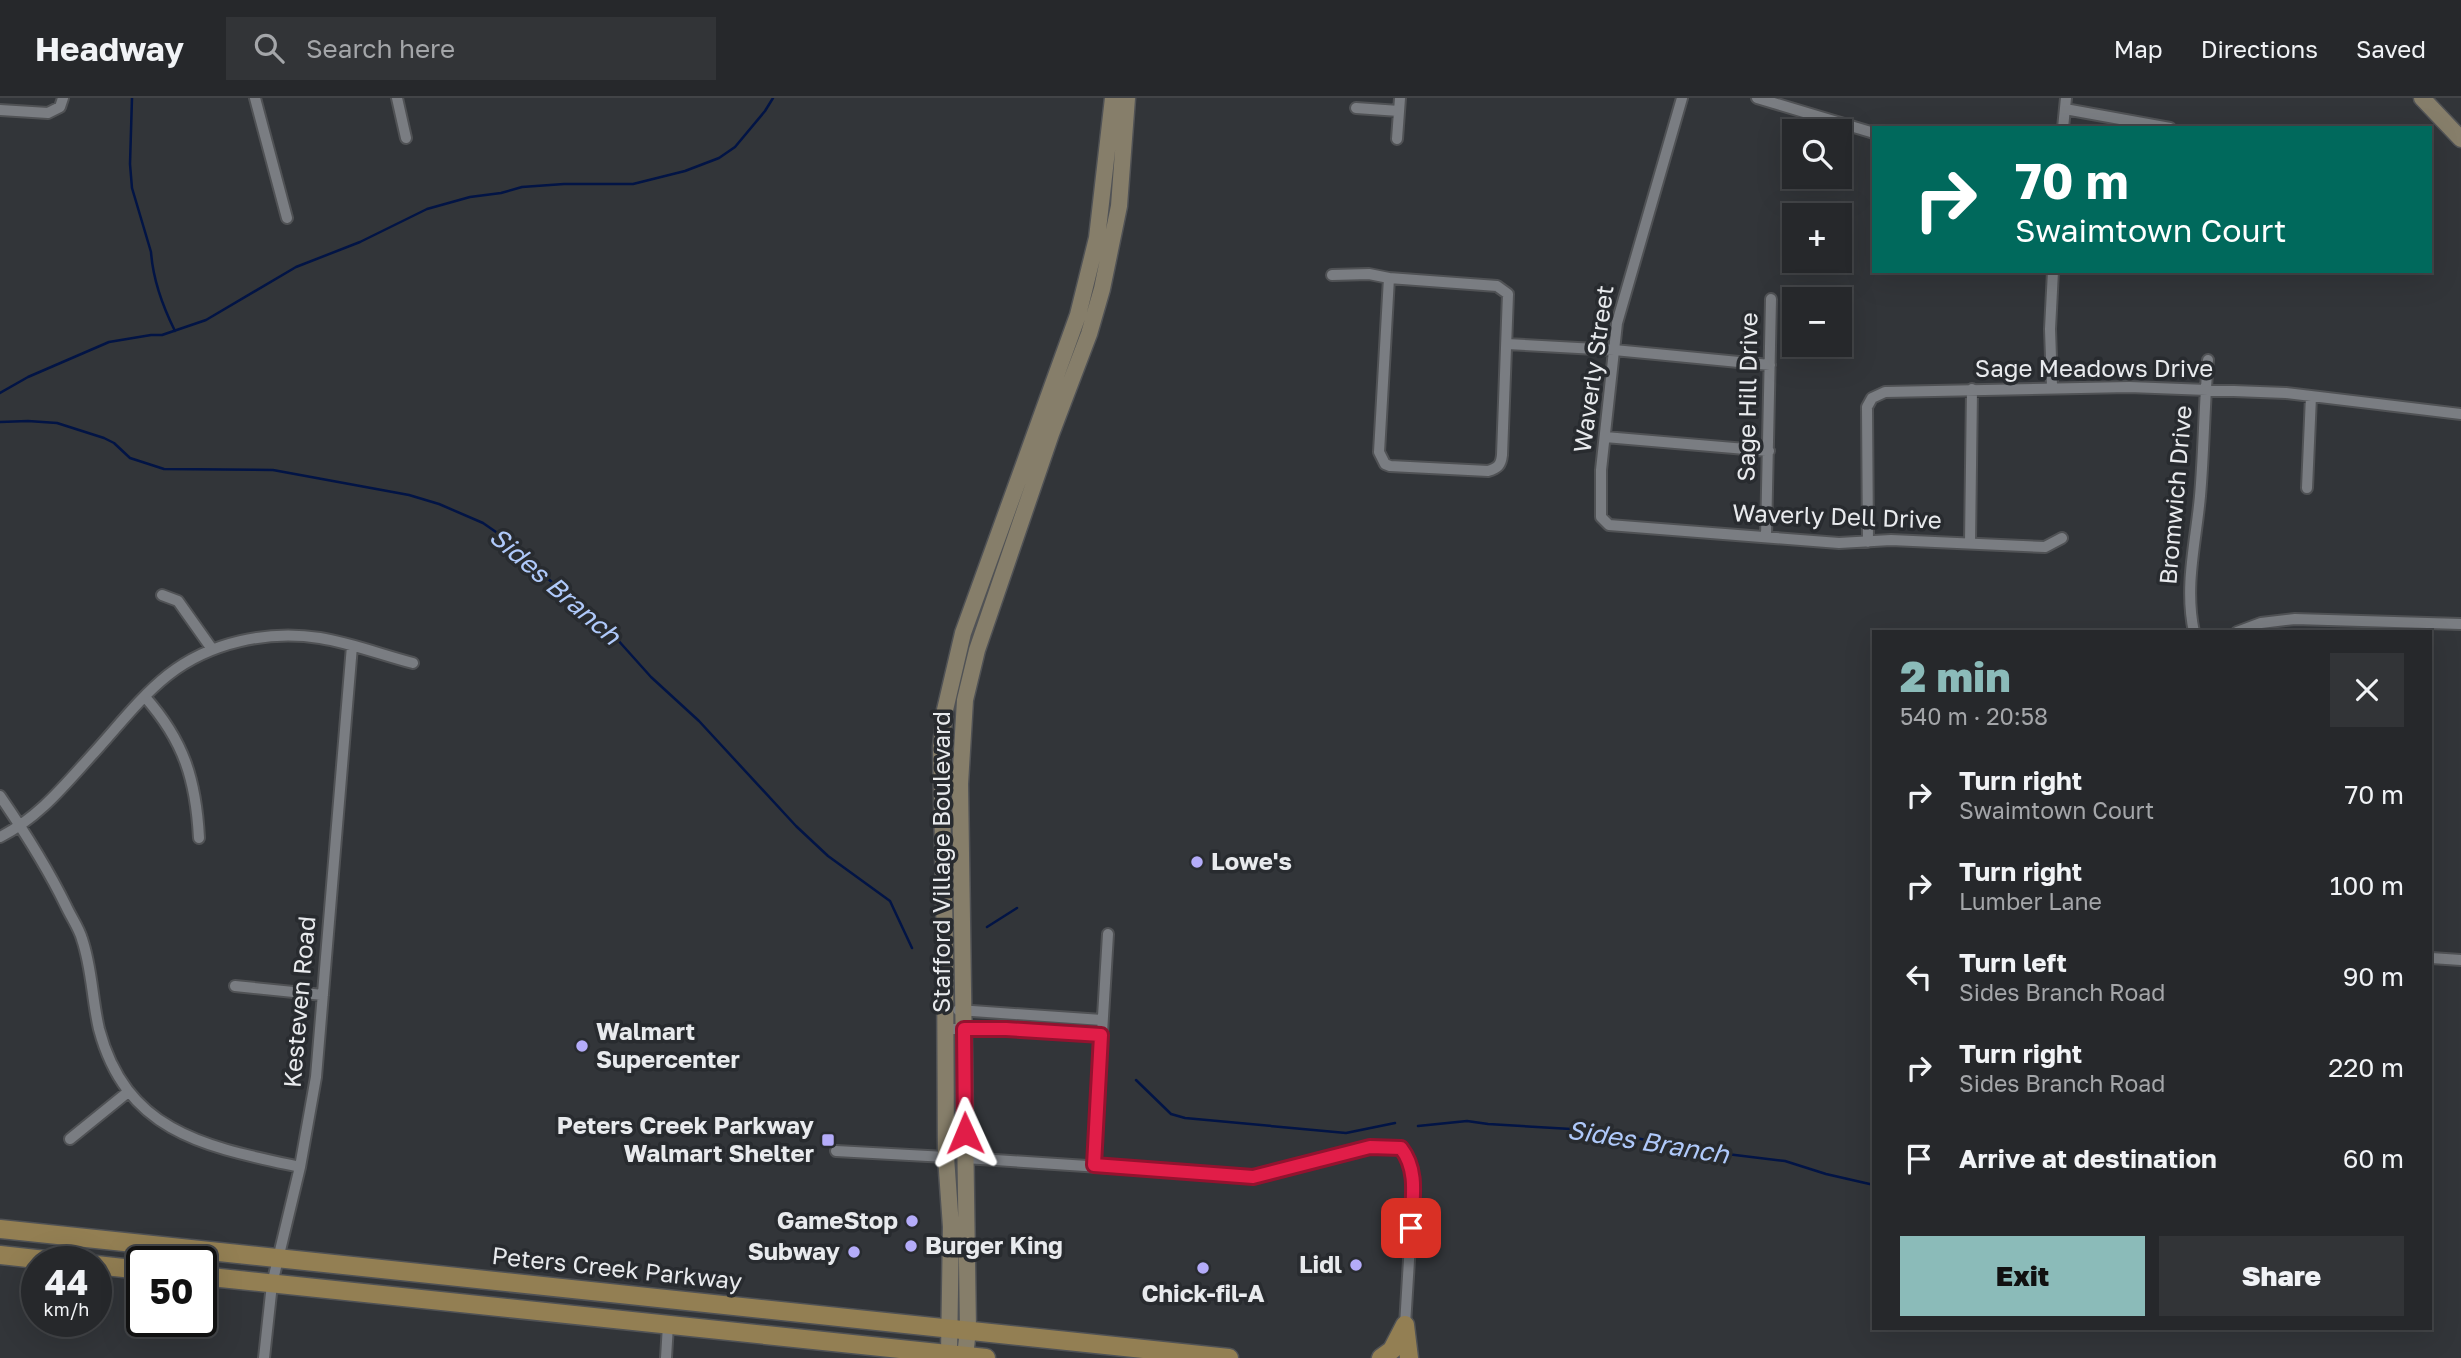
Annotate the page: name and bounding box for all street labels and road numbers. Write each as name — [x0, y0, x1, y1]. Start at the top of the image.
street label: Waverly Street — [1566, 283, 1619, 455]
street label: Sage Hill Drive — [1731, 312, 1762, 482]
street label: Sage Meadows Drive — [1975, 353, 2213, 382]
street label: Bromwich Drive — [2152, 404, 2197, 586]
street label: Waverly Dell Drive — [1732, 497, 1942, 534]
street label: Stafford Village Boulevard — [926, 711, 955, 1013]
street label: Kesteven Road — [277, 915, 320, 1089]
street label: Peters Creek Parkway — [491, 1240, 744, 1295]

